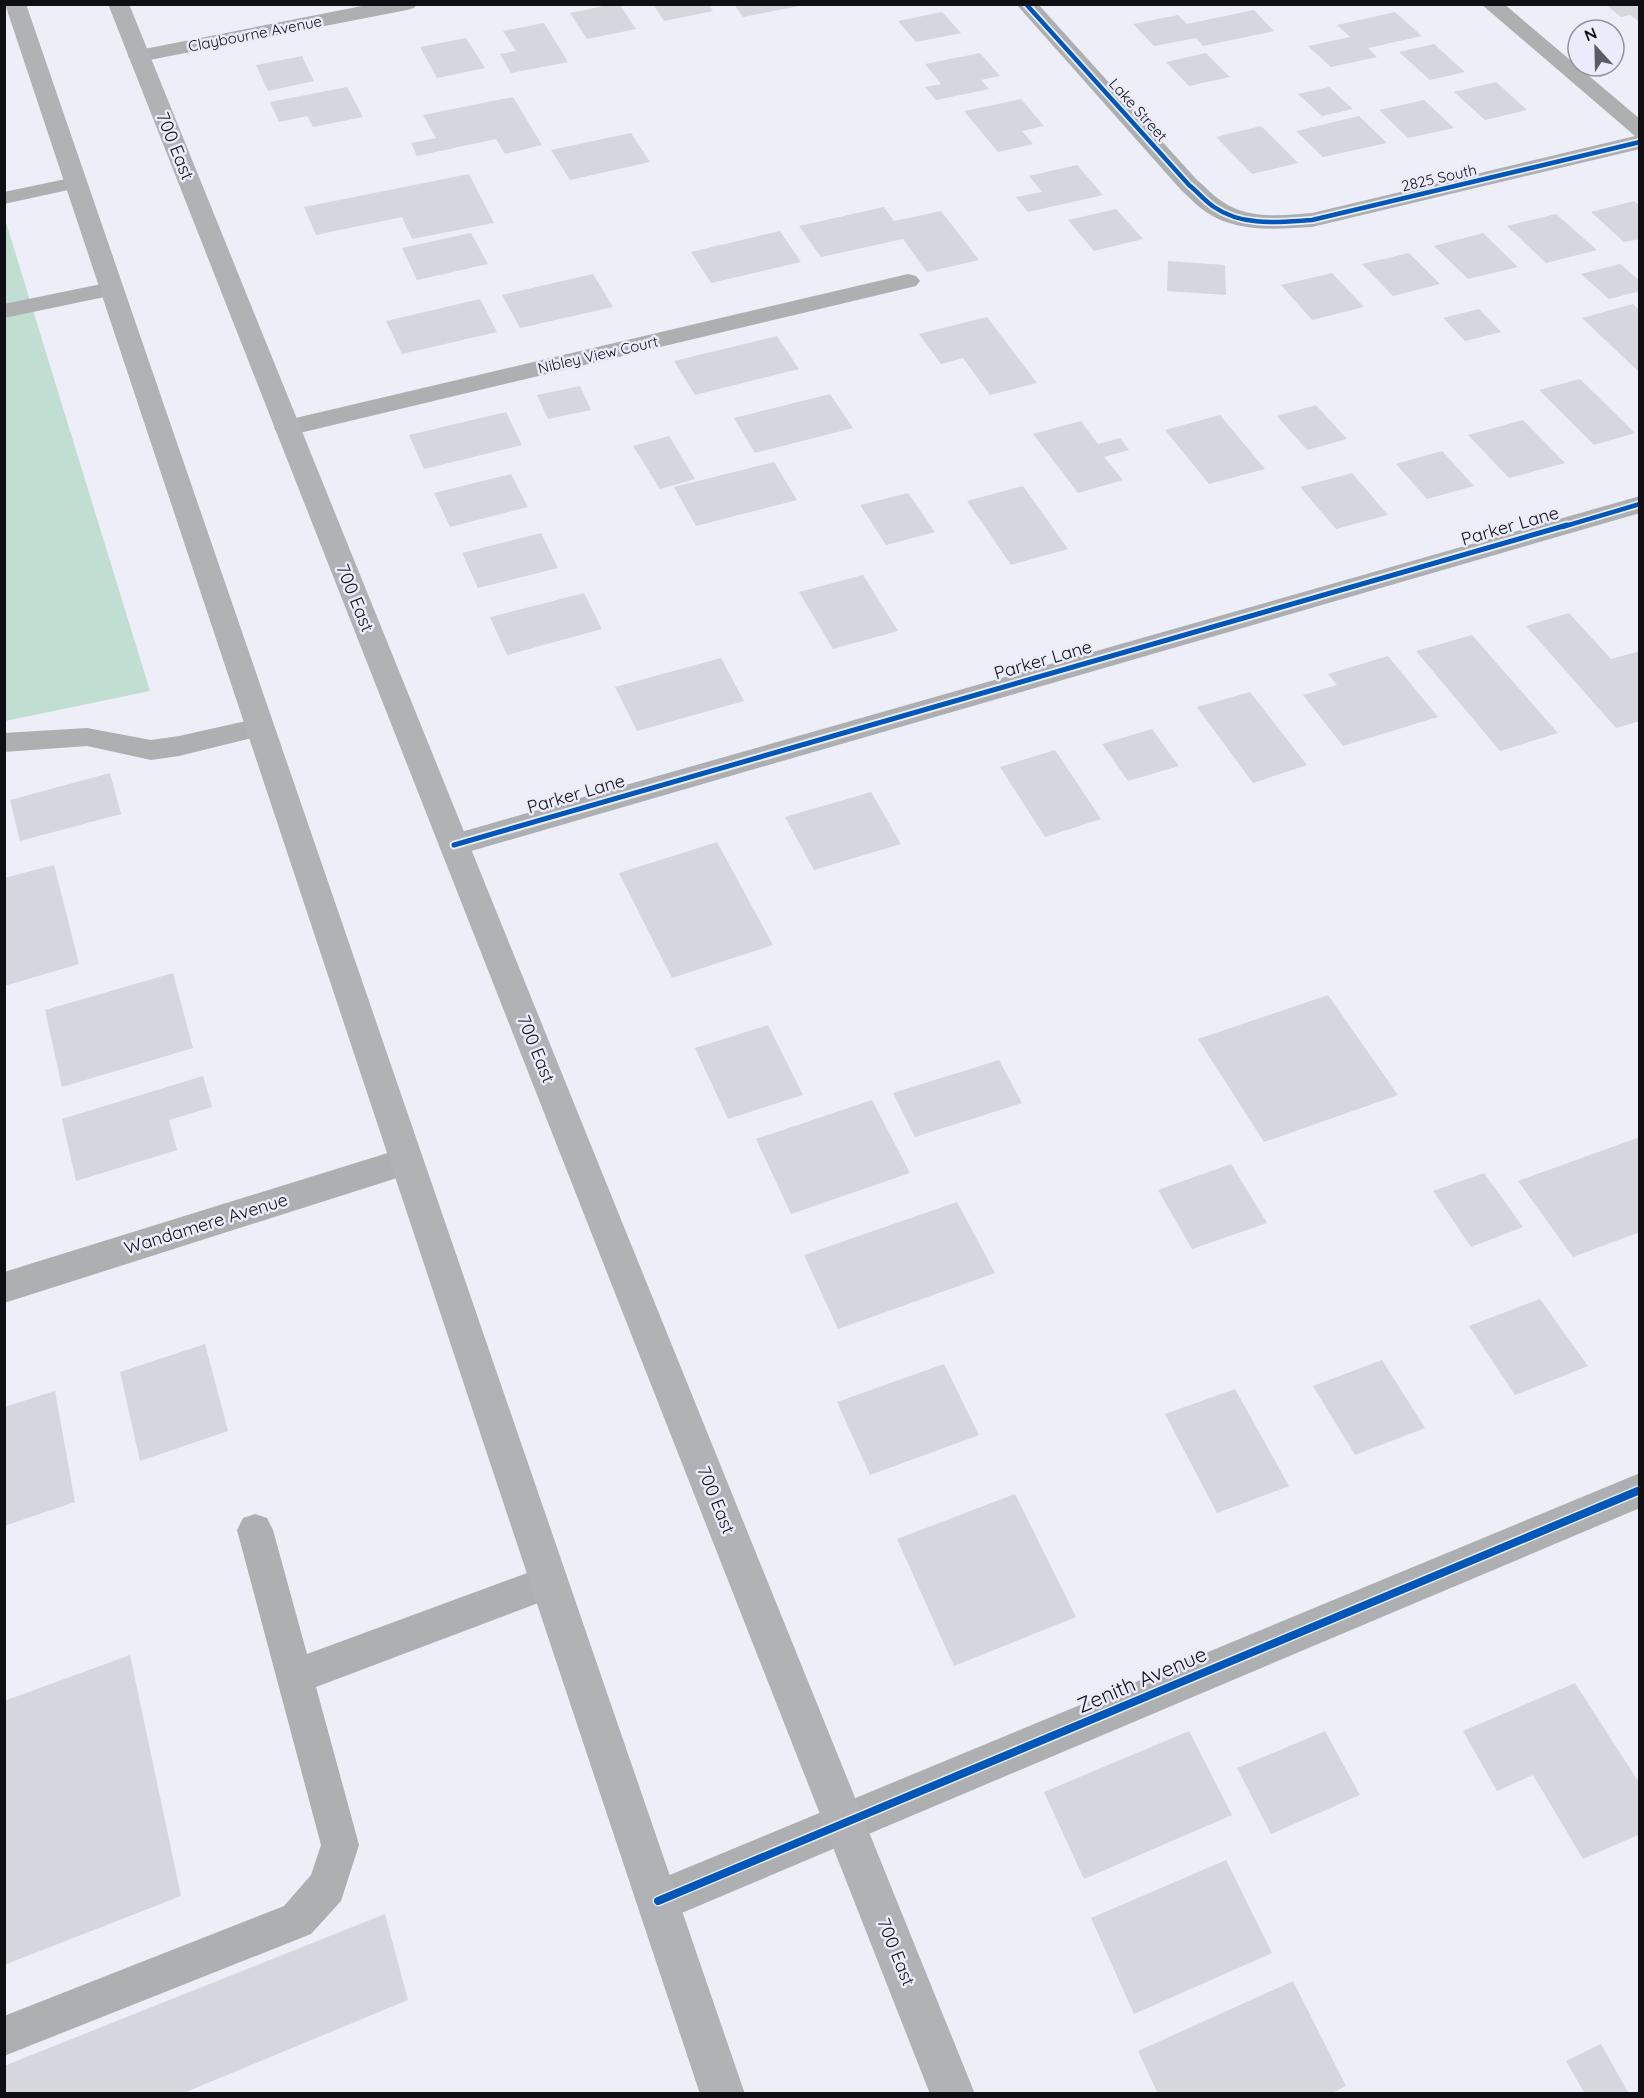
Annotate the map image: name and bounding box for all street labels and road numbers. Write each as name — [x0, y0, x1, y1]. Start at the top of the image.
street label: Claybourne Avenue — [186, 11, 323, 56]
street label: Lake Street — [1105, 74, 1172, 145]
street label: 700 East — [151, 108, 199, 183]
street label: 2825 South — [1399, 160, 1478, 195]
street label: Nibley View Court — [536, 331, 660, 378]
street label: Parker Lane — [1458, 501, 1561, 550]
street label: 700 East — [331, 560, 379, 635]
street label: Parker Lane — [991, 635, 1094, 684]
street label: Parker Lane — [524, 769, 627, 818]
street label: 700 East — [512, 1011, 560, 1086]
street label: Wandamere Avenue — [121, 1188, 291, 1259]
street label: 700 East — [692, 1462, 740, 1537]
street label: Zenith Avenue — [1073, 1640, 1210, 1718]
street label: 700 East — [872, 1914, 920, 1989]

